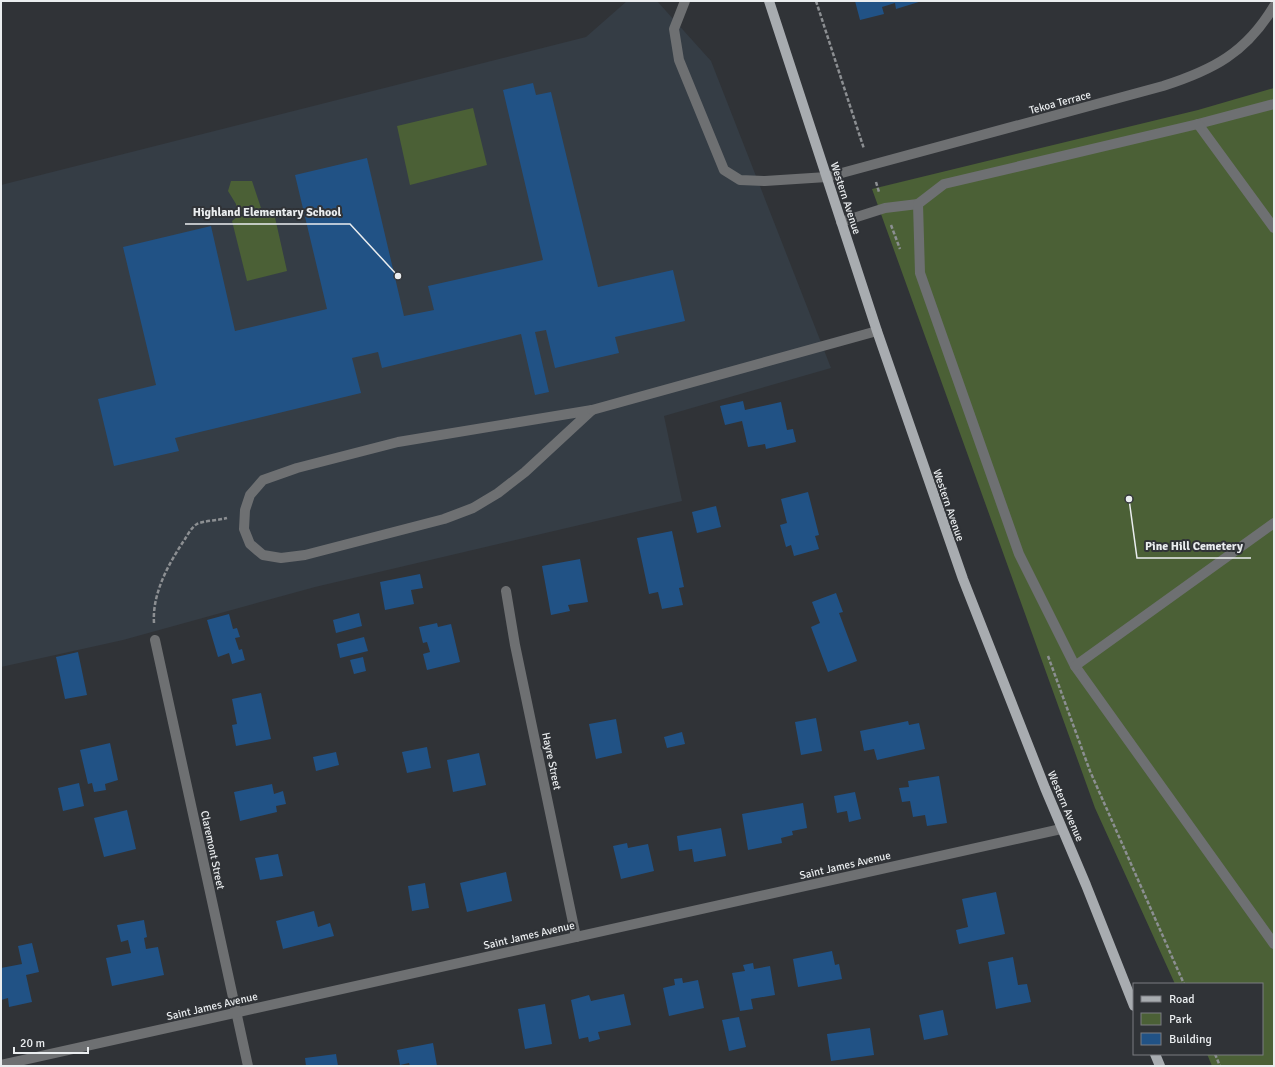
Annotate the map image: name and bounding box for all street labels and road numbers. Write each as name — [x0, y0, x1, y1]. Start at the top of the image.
street label: Tekoa Terrace — [1028, 88, 1092, 117]
street label: Western Avenue — [828, 160, 863, 236]
street label: Western Avenue — [930, 467, 967, 543]
street label: Hayre Street — [539, 731, 564, 791]
street label: Western Avenue — [1045, 769, 1086, 843]
street label: Claremont Street — [198, 810, 227, 891]
street label: Saint James Avenue — [798, 849, 892, 882]
street label: Saint James Avenue — [482, 919, 576, 952]
street label: Saint James Avenue — [165, 990, 259, 1023]

